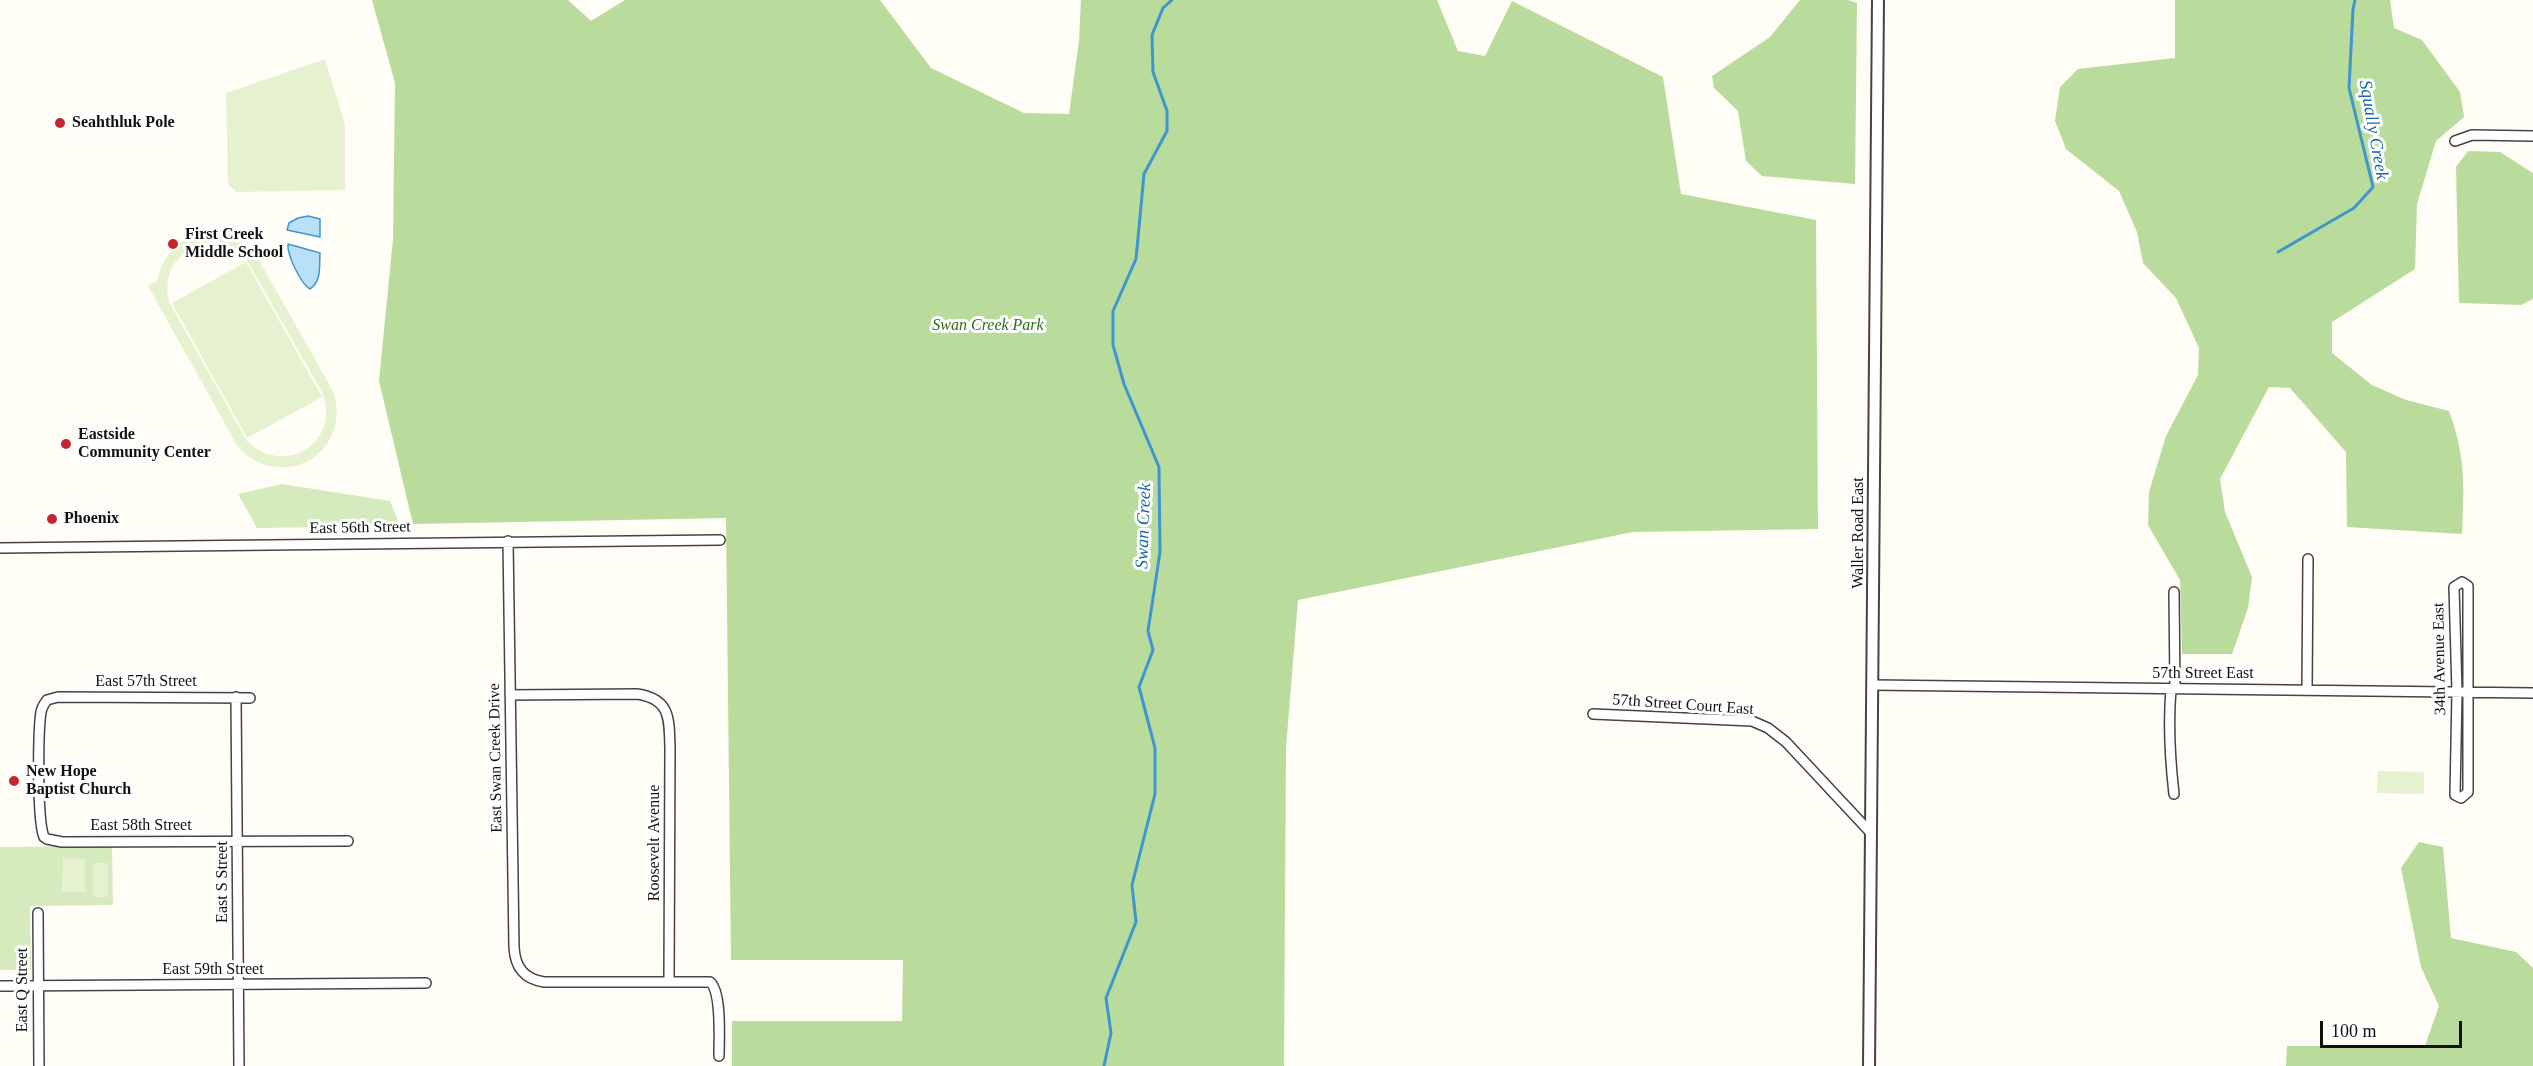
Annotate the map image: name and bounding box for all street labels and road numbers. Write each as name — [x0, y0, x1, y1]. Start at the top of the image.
street label: Waller Road East — [1849, 477, 1869, 589]
street label: East 56th Street — [309, 518, 411, 538]
street label: 34th Avenue East — [2429, 603, 2451, 715]
street label: 57th Street East — [2152, 664, 2254, 684]
street label: East 57th Street — [95, 672, 197, 692]
street label: East Swan Creek Drive — [485, 683, 507, 833]
street label: 57th Street Court East — [1612, 690, 1754, 720]
street label: Roosevelt Avenue — [645, 785, 665, 901]
street label: East 58th Street — [90, 816, 192, 836]
street label: East S Street — [213, 841, 233, 923]
street label: East Q Street — [13, 948, 33, 1032]
street label: East 59th Street — [162, 960, 264, 980]

